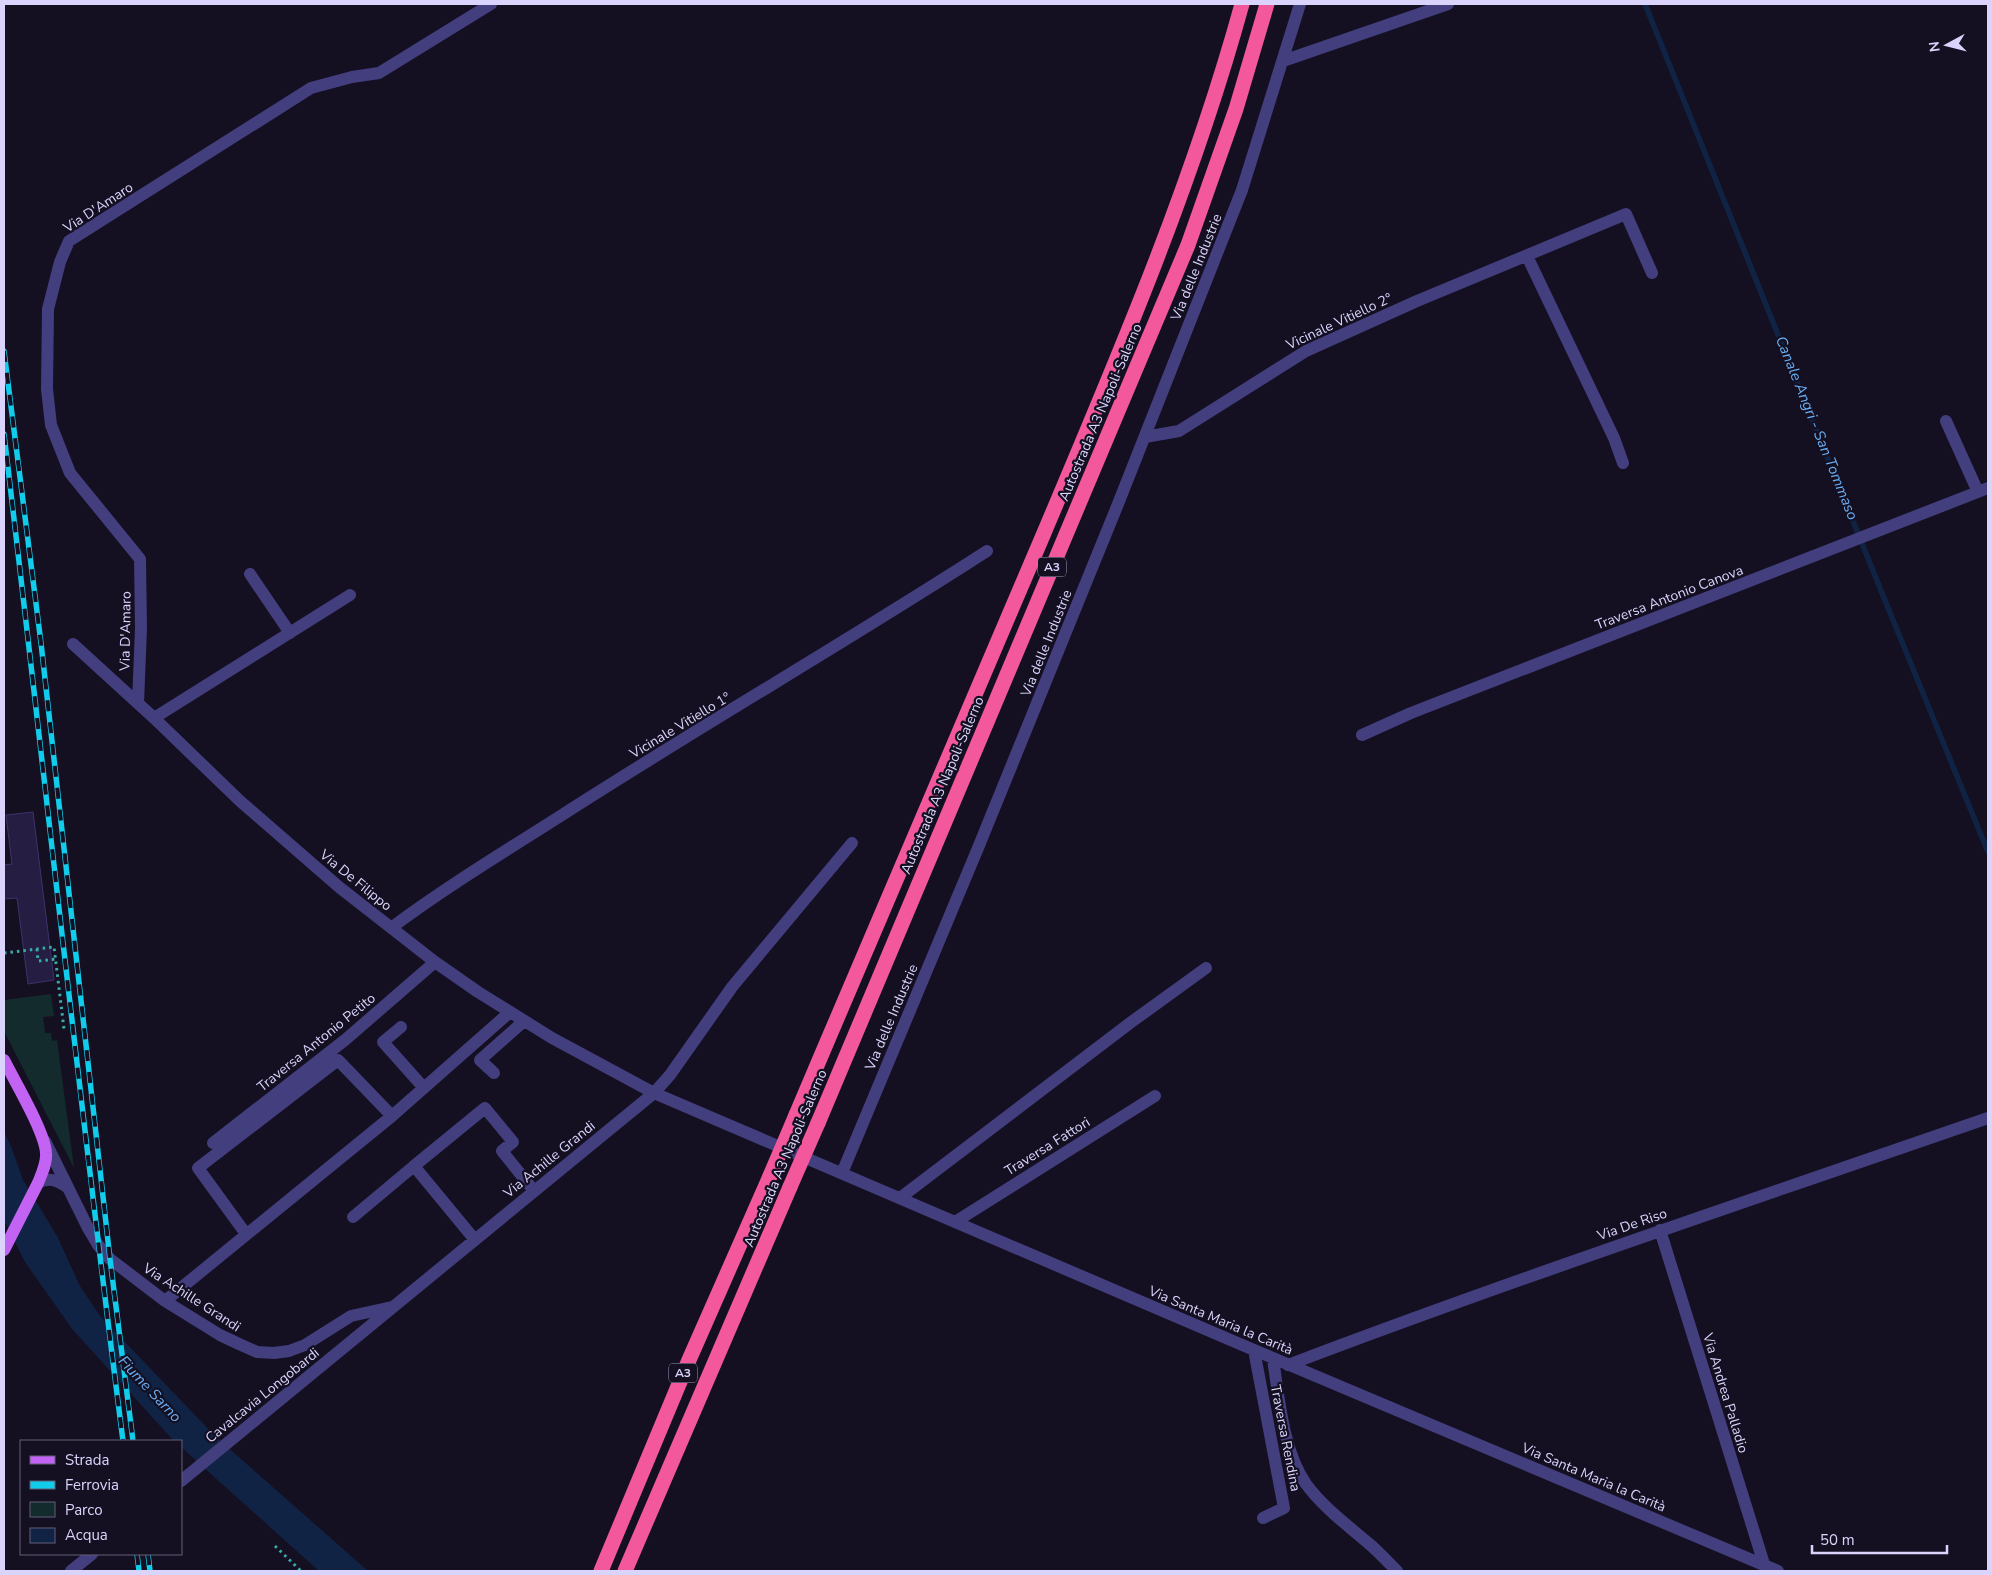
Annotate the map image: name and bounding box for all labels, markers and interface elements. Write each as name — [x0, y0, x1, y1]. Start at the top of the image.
north arrow — [1922, 20, 1972, 70]
text: N — [1925, 40, 1945, 53]
street label: Via D'Amaro — [59, 178, 137, 238]
street label: Via delle Industrie — [1166, 211, 1227, 324]
street label: Vicinale Vitiello 2° — [1282, 289, 1395, 355]
street label: Autostrada A3 Napoli-Salerno — [1054, 320, 1147, 504]
water label: Canale Angri - San Tommaso — [1771, 333, 1863, 523]
road number: A3 — [1038, 558, 1066, 576]
street label: Traversa Antonio Canova — [1592, 560, 1746, 634]
street label: Via delle Industrie — [1016, 587, 1077, 700]
street label: Via D'Amaro — [115, 591, 136, 672]
street label: Vicinale Vitiello 1° — [625, 688, 734, 764]
street label: Autostrada A3 Napoli-Salerno — [896, 693, 989, 877]
street label: Via De Filippo — [315, 845, 396, 916]
street label: Via delle Industrie — [860, 961, 922, 1074]
street label: Traversa Antonio Petito — [253, 989, 380, 1096]
street label: Autostrada A3 Napoli-Salerno — [739, 1066, 832, 1250]
street label: Traversa Fattori — [1001, 1113, 1094, 1180]
street label: Via Achille Grandi — [499, 1116, 599, 1203]
street label: Via De Riso — [1594, 1204, 1670, 1246]
street label: Via Achille Grandi — [138, 1258, 244, 1336]
street label: Via Santa Maria la Carità — [1145, 1281, 1296, 1359]
street label: Via Andrea Palladio — [1698, 1330, 1753, 1456]
street label: Cavalcavia Longobardi — [201, 1343, 323, 1447]
water label: Fiume Sarno — [114, 1351, 186, 1427]
road number: A3 — [669, 1364, 697, 1382]
street label: Traversa Rendina — [1266, 1383, 1305, 1493]
street label: Via Santa Maria la Carità — [1518, 1438, 1669, 1516]
legend — [20, 1440, 182, 1555]
text: Strada — [65, 1450, 109, 1470]
text: Ferrovia — [65, 1475, 119, 1495]
text: Parco — [65, 1500, 103, 1520]
scale bar — [1812, 1522, 1947, 1554]
text: Acqua — [65, 1525, 108, 1545]
text: 50 m — [1820, 1530, 1855, 1550]

